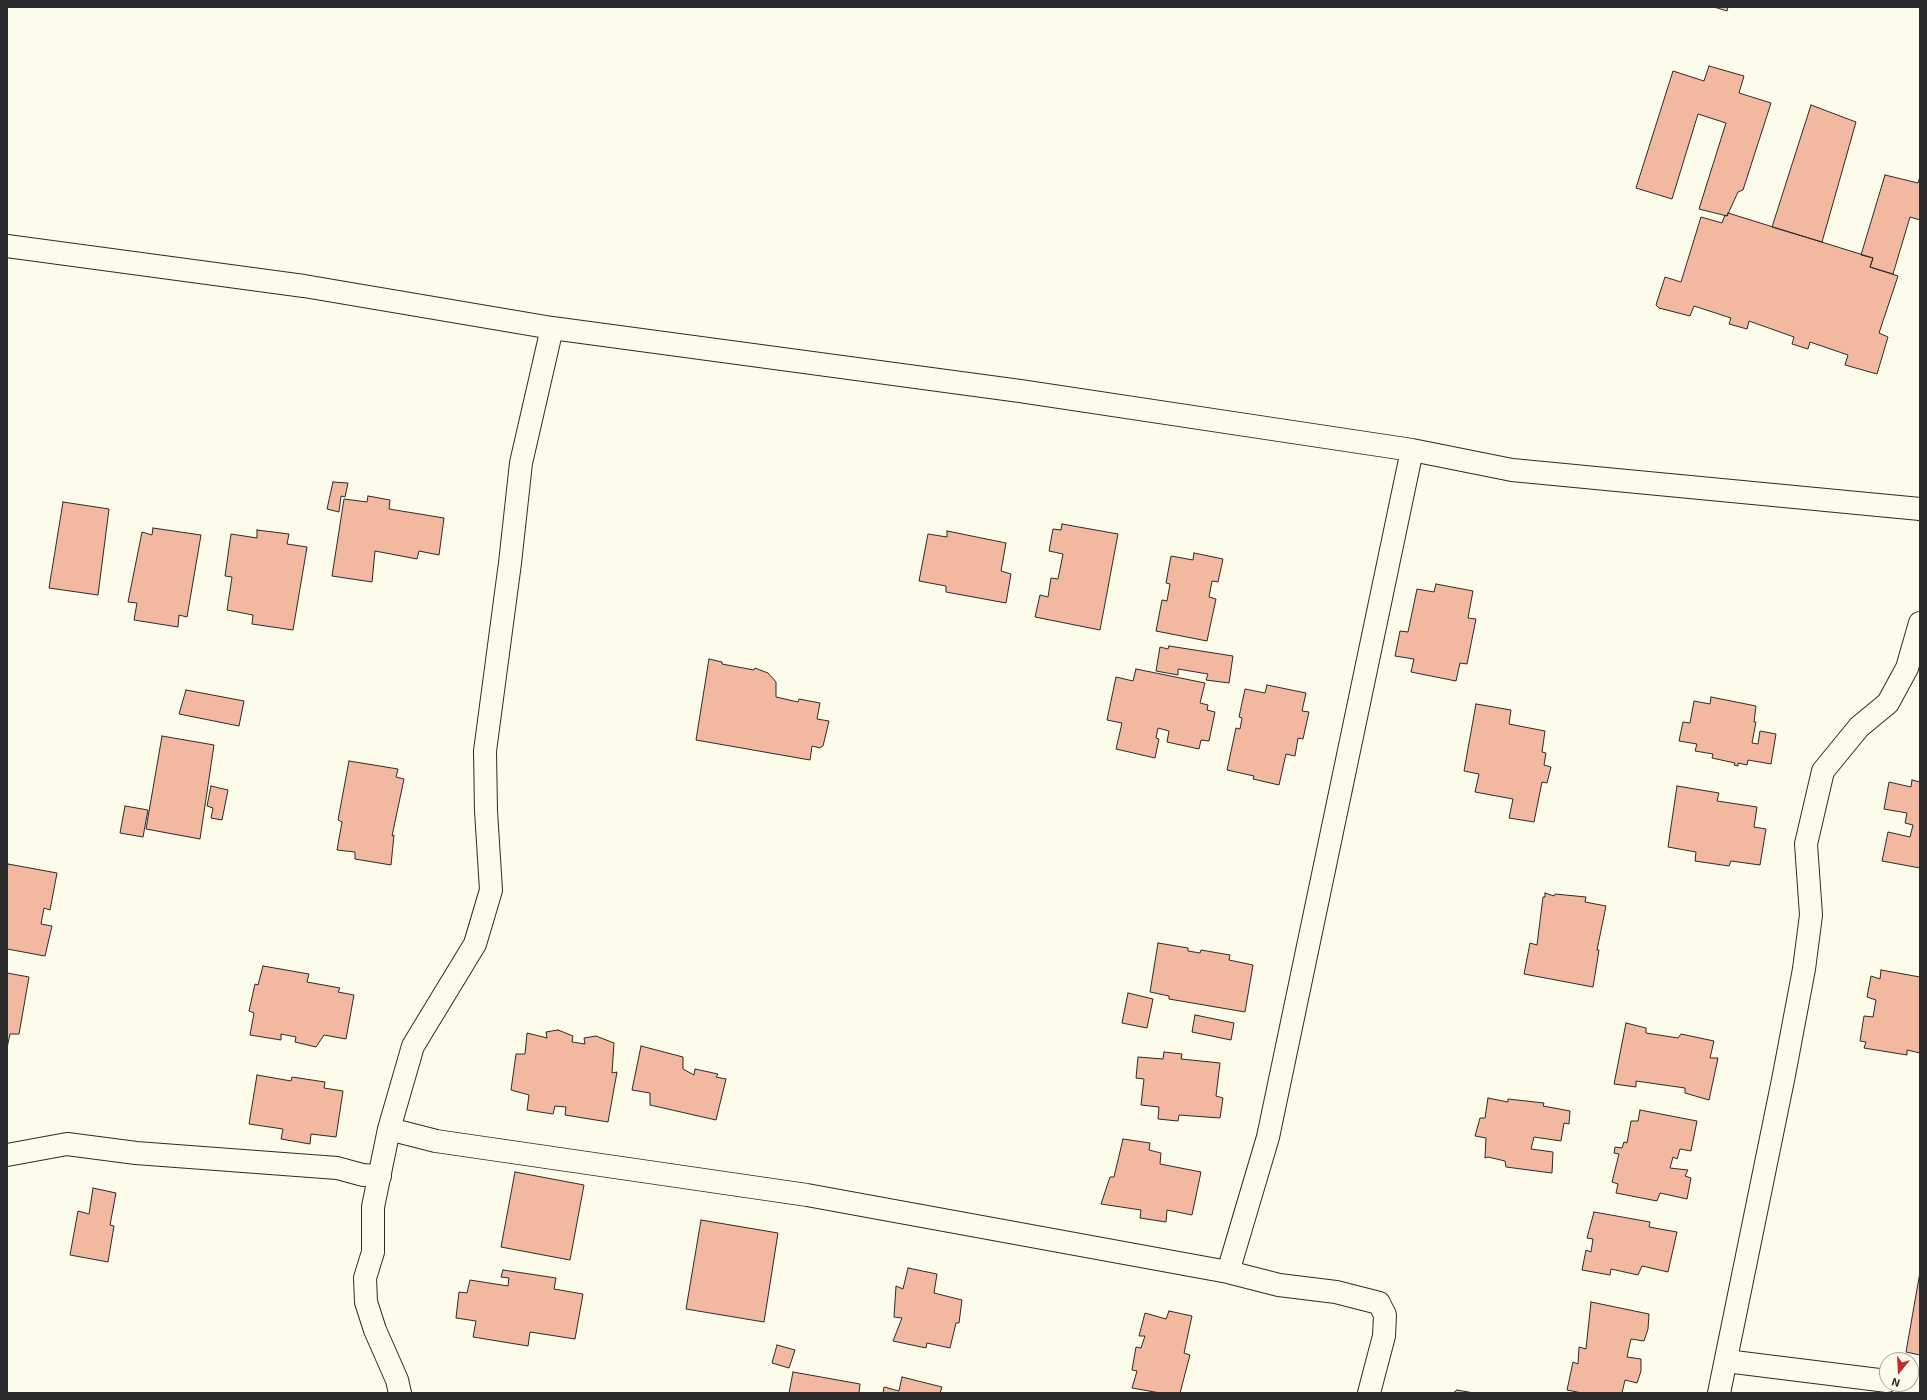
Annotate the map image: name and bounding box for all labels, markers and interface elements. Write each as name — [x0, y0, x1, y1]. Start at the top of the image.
north arrow — [1879, 1352, 1919, 1392]
text: N — [1890, 1376, 1901, 1390]

